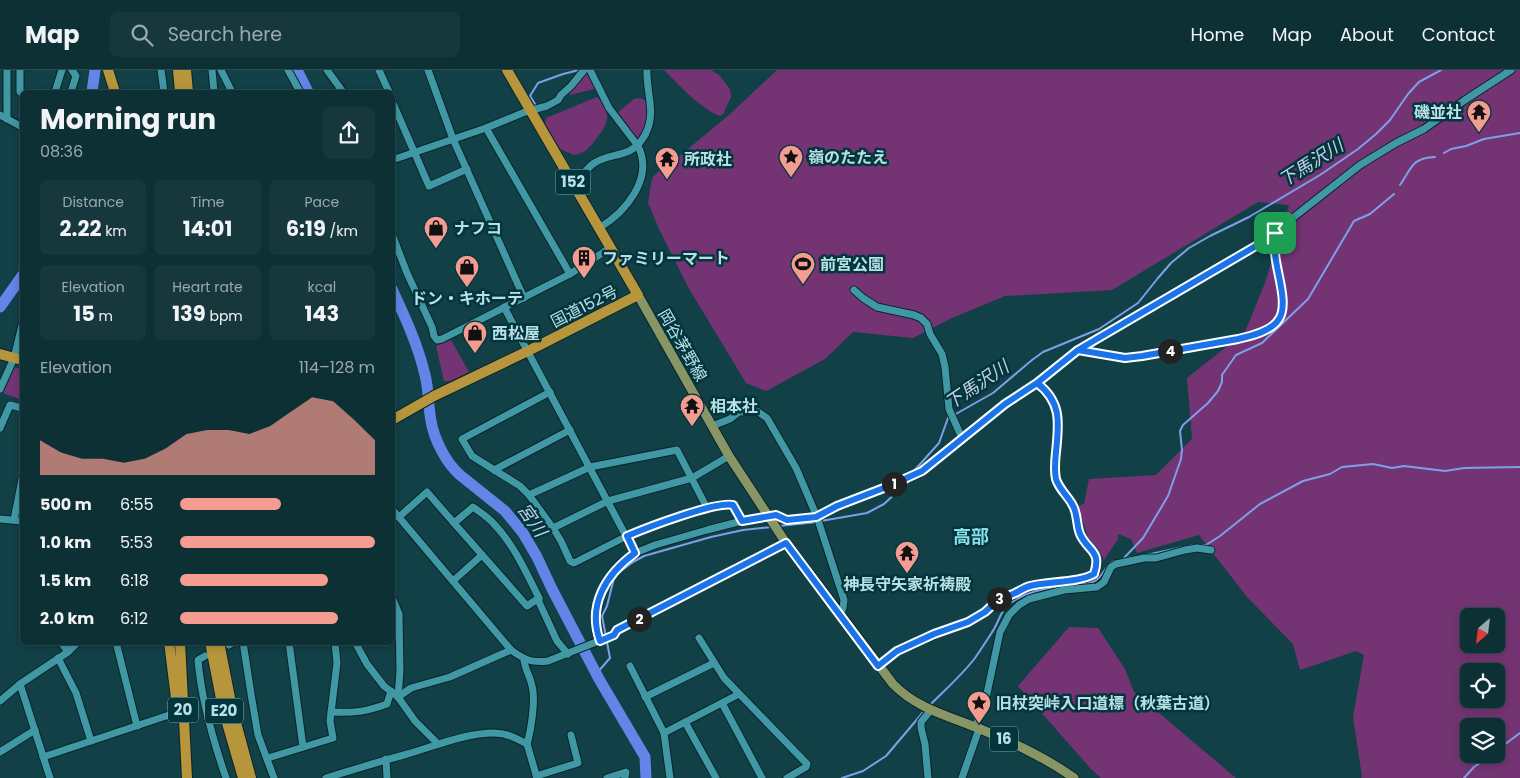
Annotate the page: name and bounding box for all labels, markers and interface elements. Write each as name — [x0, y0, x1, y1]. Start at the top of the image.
search box — [110, 12, 460, 57]
text: Map — [25, 18, 80, 51]
icon: search — [128, 21, 156, 49]
text: Search here — [168, 21, 282, 48]
text: Home — [1190, 22, 1244, 47]
text: Map — [1272, 22, 1312, 47]
text: About — [1340, 22, 1394, 47]
text: Contact — [1422, 22, 1495, 47]
temple icon: 磯並社 — [1466, 99, 1492, 133]
text: Morning run — [40, 100, 216, 139]
place label: 磯並社 — [1414, 101, 1462, 124]
button: share — [323, 107, 375, 159]
water label: 下馬沢川 — [1274, 132, 1350, 192]
text: 08:36 — [40, 140, 83, 163]
place icon: 嶺のたたえ — [778, 144, 804, 178]
temple icon: 所政社 — [654, 146, 680, 180]
place label: 嶺のたたえ — [808, 146, 888, 169]
place label: 所政社 — [684, 148, 732, 171]
road number: 152 — [556, 170, 590, 194]
text: Distance — [62, 192, 124, 212]
text: Time — [190, 192, 225, 212]
text: Pace — [304, 192, 339, 212]
pin — [1254, 212, 1296, 254]
text: 2.22 — [60, 214, 101, 243]
text: 14:01 — [183, 214, 232, 243]
text: 6:19 — [286, 214, 326, 243]
shop icon: ナフコ — [423, 215, 449, 249]
place label: ナフコ — [454, 217, 502, 240]
icon: arrive — [1261, 219, 1289, 247]
text: km — [101, 221, 127, 241]
text: /km — [326, 221, 358, 241]
building icon: ファミリーマート — [571, 245, 597, 279]
place label: ファミリーマート — [602, 247, 730, 270]
sports icon: 前宮公園 — [790, 251, 816, 285]
place label: 前宮公園 — [820, 253, 884, 276]
shop icon: ドン・キホーテ — [454, 254, 480, 288]
text: Elevation — [62, 277, 125, 297]
text: Heart rate — [172, 277, 243, 297]
text: kcal — [308, 277, 336, 297]
street label: 国道152号 — [547, 280, 622, 333]
place label: ドン・キホーテ — [411, 287, 523, 310]
text: 15 — [73, 299, 95, 328]
text: 139 — [172, 299, 206, 328]
text: 143 — [304, 299, 339, 328]
street label: 岡谷茅野線 — [653, 305, 713, 386]
text: m — [95, 306, 113, 326]
text: bpm — [206, 306, 243, 326]
shop icon: 西松屋 — [462, 320, 488, 354]
place label: 西松屋 — [492, 322, 540, 345]
pin: 4 — [1158, 338, 1182, 364]
text: 4 — [1166, 341, 1175, 361]
water label: 下馬沢川 — [940, 353, 1015, 415]
text: Elevation — [40, 356, 112, 379]
text: 114–128 m — [299, 356, 375, 379]
temple icon: 相本社 — [679, 393, 705, 427]
place label: 相本社 — [710, 395, 758, 418]
pin: 1 — [882, 472, 906, 496]
text: 1 — [892, 474, 897, 494]
text: 500 m — [40, 493, 92, 516]
text: 6:55 — [120, 493, 154, 516]
water label: 宮川 — [512, 498, 554, 543]
district label: 高部 — [953, 524, 989, 549]
text: 1.0 km — [40, 531, 91, 554]
text: 5:53 — [120, 531, 153, 554]
temple icon: 神長守矢家祈祷殿 — [894, 540, 920, 574]
text: 1.5 km — [40, 569, 91, 592]
text: 6:18 — [120, 569, 149, 592]
place label: 神長守矢家祈祷殿 — [843, 573, 971, 596]
pin: 3 — [986, 586, 1012, 612]
text: 3 — [995, 589, 1004, 609]
pin: 2 — [626, 606, 652, 632]
text: 2.0 km — [40, 607, 94, 630]
text: 6:12 — [120, 607, 148, 630]
north arrow — [1460, 608, 1505, 652]
map controls — [1460, 608, 1505, 763]
text: 2 — [636, 609, 644, 629]
button: locate — [1460, 663, 1505, 708]
place icon: 旧杖突峠入口道標（秋葉古道） — [966, 690, 992, 724]
place label: 旧杖突峠入口道標（秋葉古道） — [996, 692, 1220, 715]
road number: 20 — [168, 698, 198, 722]
road number: E20 — [205, 698, 243, 724]
button: layers — [1460, 718, 1505, 763]
road number: 16 — [990, 726, 1018, 752]

